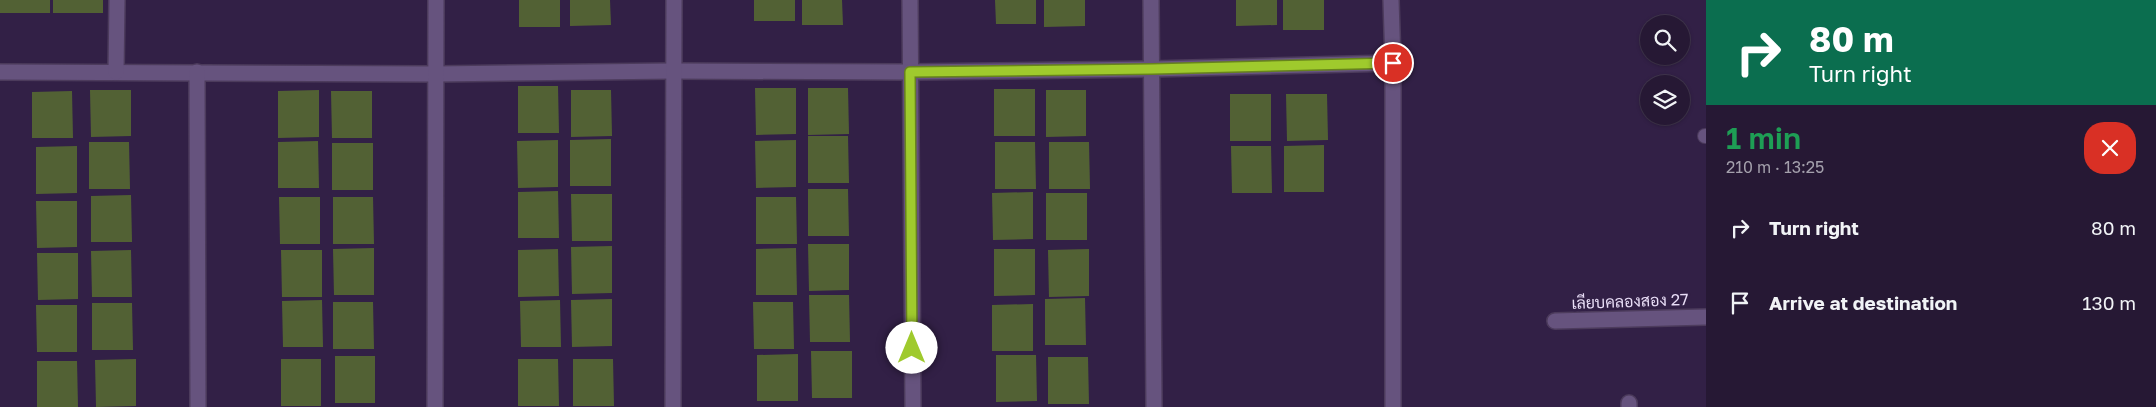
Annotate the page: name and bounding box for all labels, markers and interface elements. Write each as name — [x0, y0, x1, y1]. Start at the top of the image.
map controls — [1640, 15, 1690, 125]
button: search — [1640, 15, 1690, 65]
text: 80 m — [1809, 18, 1894, 60]
icon: right — [1726, 20, 1791, 85]
pin — [1372, 42, 1414, 84]
icon: arrive — [1379, 49, 1407, 77]
text: Turn right — [1809, 60, 1912, 87]
button: layers — [1640, 75, 1690, 125]
text: 1 min — [1726, 120, 1801, 156]
button: close — [2084, 122, 2136, 174]
text: 210 m · 13:25 — [1726, 157, 1824, 177]
icon: right — [1726, 214, 1754, 242]
text: Turn right — [1769, 216, 1859, 239]
text: 80 m — [2091, 216, 2136, 239]
street label: เลียบคลองสอง 27 — [1571, 288, 1689, 313]
icon: arrive — [1726, 289, 1754, 317]
text: Arrive at destination — [1769, 291, 1957, 314]
text: 130 m — [2082, 291, 2136, 314]
position arrow — [885, 321, 937, 373]

